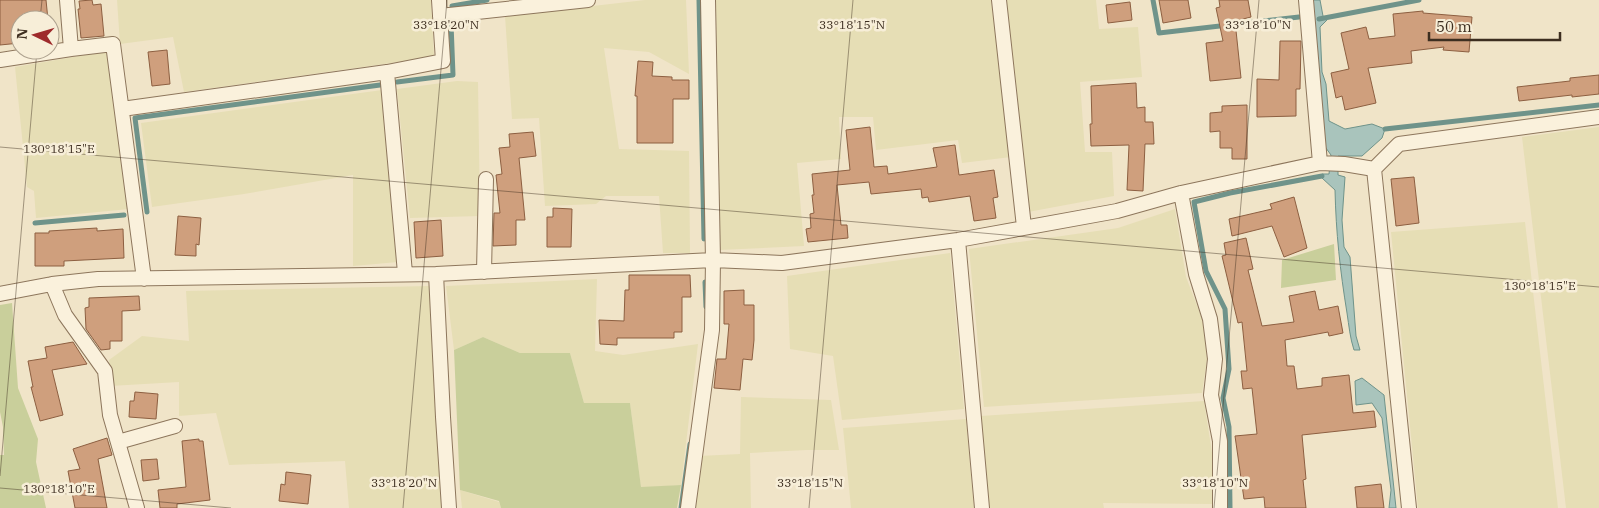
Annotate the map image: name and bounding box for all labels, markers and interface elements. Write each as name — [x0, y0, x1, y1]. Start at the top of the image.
north arrow — [10, 10, 60, 60]
scale bar — [1429, 10, 1560, 42]
text: 33°18'20"N — [413, 17, 479, 32]
text: 33°18'15"N — [819, 17, 885, 32]
text: 33°18'10"N — [1225, 17, 1291, 32]
text: 50 m — [1436, 17, 1472, 36]
text: N — [13, 28, 31, 40]
text: 130°18'15"E — [23, 141, 95, 156]
text: 130°18'15"E — [1504, 278, 1576, 293]
text: 33°18'20"N — [371, 475, 437, 490]
text: 33°18'15"N — [777, 475, 843, 490]
text: 33°18'10"N — [1182, 475, 1248, 490]
text: 130°18'10"E — [23, 481, 95, 496]

